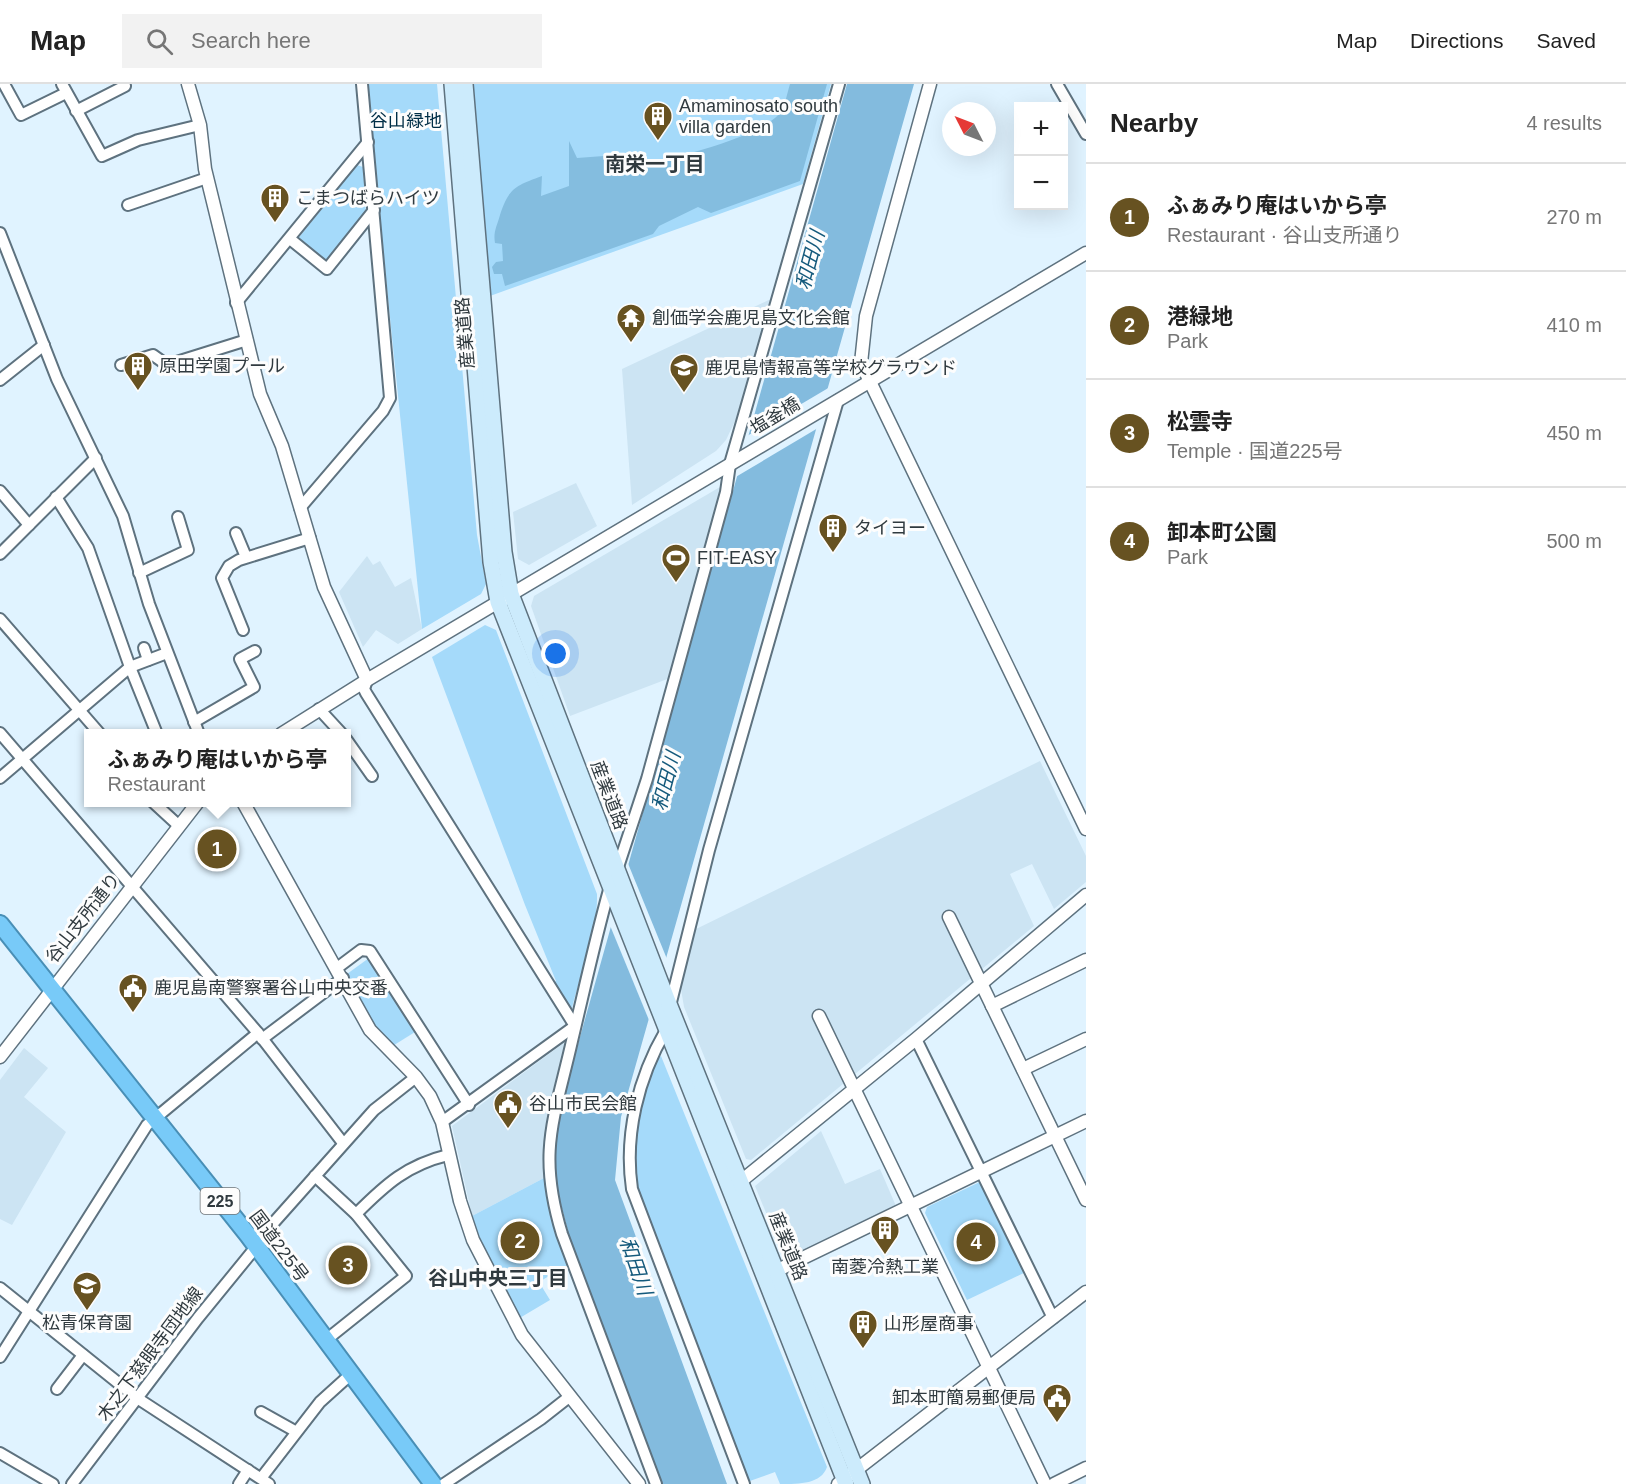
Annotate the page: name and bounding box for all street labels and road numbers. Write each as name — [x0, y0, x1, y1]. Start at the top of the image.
street label: 産業道路 — [452, 296, 478, 370]
street label: 塩釜橋 — [747, 394, 803, 438]
street label: 産業道路 — [587, 758, 631, 832]
street label: 谷山支所通り — [42, 869, 124, 967]
road number: 225 — [200, 1188, 240, 1214]
street label: 国道225号 — [246, 1206, 312, 1286]
street label: 産業道路 — [765, 1209, 811, 1283]
street label: 木之下慈眼寺団地線 — [93, 1283, 207, 1425]

